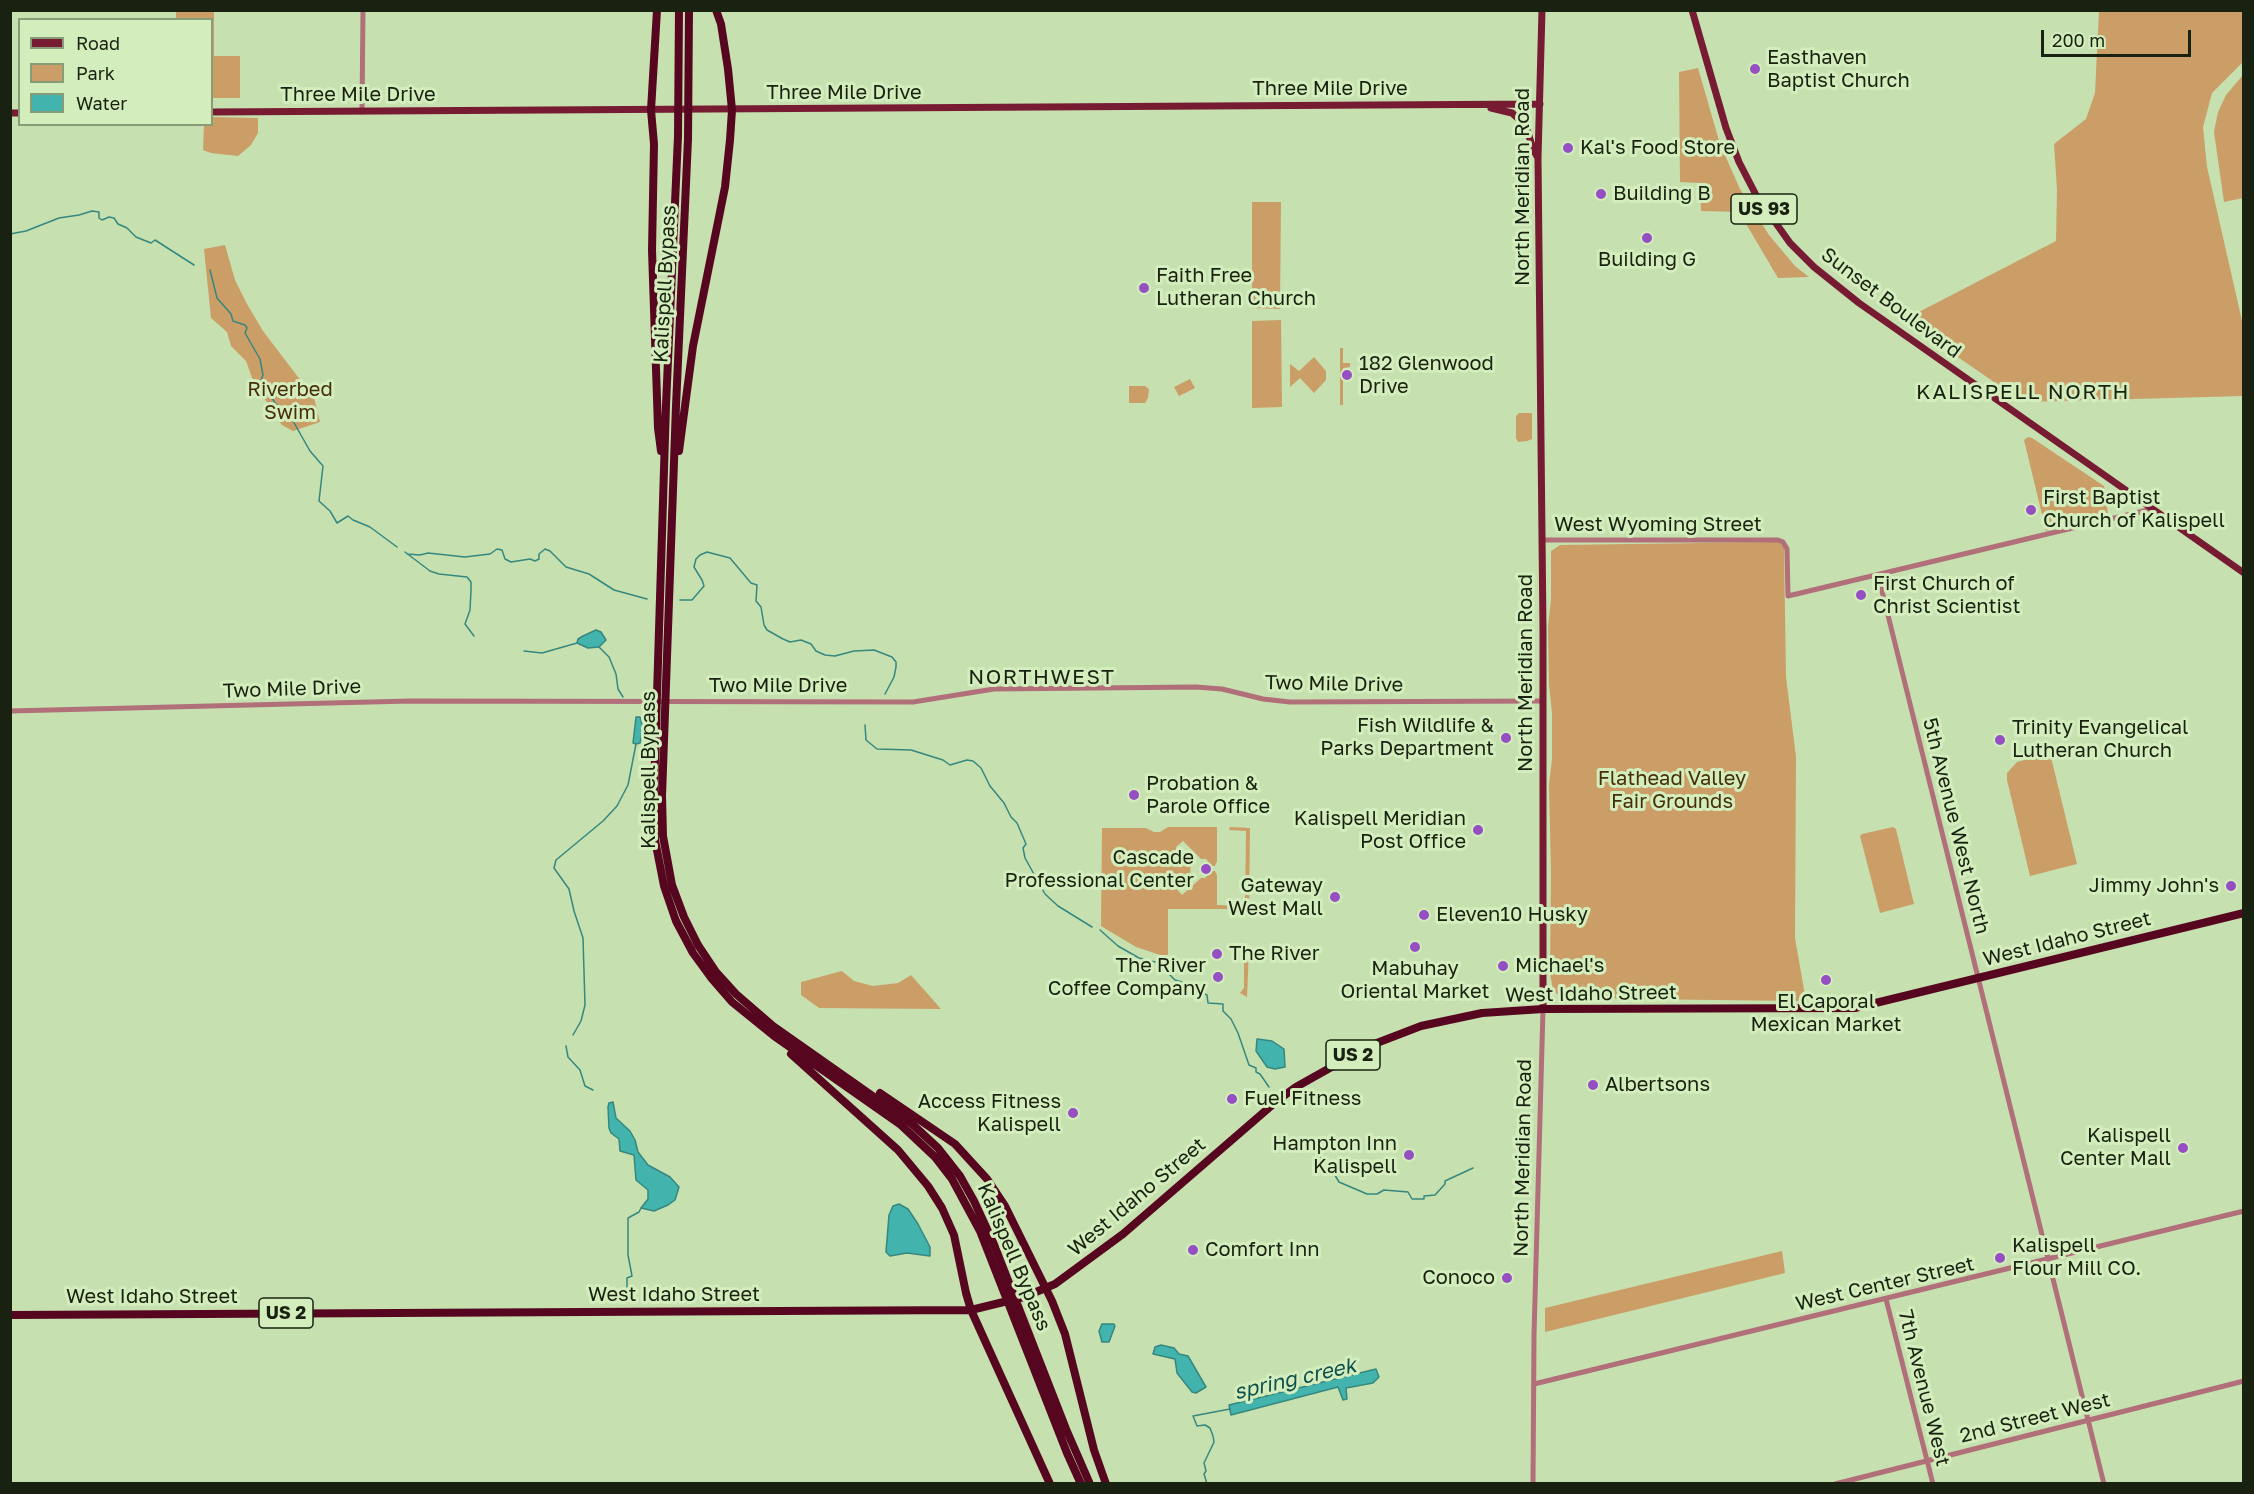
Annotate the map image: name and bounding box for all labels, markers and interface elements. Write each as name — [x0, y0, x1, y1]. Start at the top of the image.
legend — [18, 18, 213, 126]
scale bar — [2044, 18, 2194, 56]
text: 200 m — [2052, 29, 2105, 51]
text: Road — [76, 32, 120, 54]
place label: Easthaven Baptist Church — [1767, 46, 1910, 93]
text: Park — [76, 62, 115, 84]
marker: Easthaven Baptist Church — [1748, 62, 1762, 76]
street label: Three Mile Drive — [1252, 77, 1408, 101]
street label: Three Mile Drive — [766, 81, 922, 105]
street label: Three Mile Drive — [280, 83, 436, 107]
street label: North Meridian Road — [1511, 88, 1535, 286]
text: Water — [76, 92, 127, 114]
place label: Kal's Food Store — [1580, 136, 1735, 160]
marker: Kal's Food Store — [1561, 141, 1575, 155]
place label: Building B — [1613, 182, 1711, 206]
marker: Building B — [1594, 187, 1608, 201]
road number: US 93 — [1731, 194, 1797, 224]
street label: Kalispell Bypass — [649, 204, 681, 364]
marker: Building G — [1640, 231, 1654, 245]
street label: Sunset Boulevard — [1816, 243, 1966, 363]
place label: Building G — [1598, 248, 1696, 272]
place label: Faith Free Lutheran Church — [1156, 264, 1316, 311]
marker: Faith Free Lutheran Church — [1137, 281, 1151, 295]
place label: 182 Glenwood Drive — [1359, 352, 1494, 399]
marker: 182 Glenwood Drive — [1340, 368, 1354, 382]
park label: Riverbed Swim — [247, 378, 333, 425]
district label: KALISPELL NORTH — [1916, 379, 2130, 405]
place label: First Baptist Church of Kalispell — [2043, 486, 2225, 533]
marker: First Baptist Church of Kalispell — [2024, 503, 2038, 517]
street label: West Wyoming Street — [1554, 513, 1762, 537]
place label: First Church of Christ Scientist — [1873, 572, 2020, 619]
street label: North Meridian Road — [1514, 574, 1538, 772]
marker: First Church of Christ Scientist — [1854, 588, 1868, 602]
district label: NORTHWEST — [968, 664, 1116, 690]
street label: Two Mile Drive — [1265, 671, 1403, 697]
street label: Two Mile Drive — [709, 674, 847, 698]
street label: Two Mile Drive — [222, 675, 362, 703]
street label: Kalispell Bypass — [637, 691, 661, 849]
place label: Fish Wildlife & Parks Department — [1320, 714, 1494, 761]
street label: 5th Avenue West North — [1918, 715, 1994, 937]
place label: Trinity Evangelical Lutheran Church — [2012, 716, 2188, 763]
marker: Fish Wildlife & Parks Department — [1499, 731, 1513, 745]
marker: Trinity Evangelical Lutheran Church — [1993, 733, 2007, 747]
park label: Flathead Valley Fair Grounds — [1598, 767, 1746, 814]
place label: Probation & Parole Office — [1146, 772, 1270, 819]
marker: Probation & Parole Office — [1127, 788, 1141, 802]
place label: Kalispell Meridian Post Office — [1294, 807, 1466, 854]
marker: Kalispell Meridian Post Office — [1471, 823, 1485, 837]
place label: Cascade Professional Center — [1005, 846, 1194, 893]
marker: Cascade Professional Center — [1199, 862, 1213, 876]
place label: Gateway West Mall — [1228, 874, 1323, 921]
place label: Jimmy John's — [2089, 874, 2219, 898]
marker: Jimmy John's — [2224, 879, 2238, 893]
marker: Gateway West Mall — [1328, 890, 1342, 904]
place label: Eleven10 Husky — [1436, 903, 1588, 927]
street label: West Idaho Street — [1981, 907, 2153, 971]
marker: Eleven10 Husky — [1417, 908, 1431, 922]
marker: Mabuhay Oriental Market — [1408, 940, 1422, 954]
place label: The River — [1229, 942, 1319, 966]
marker: The River — [1210, 947, 1224, 961]
place label: The River Coffee Company — [1048, 954, 1206, 1001]
place label: Michael's — [1515, 954, 1604, 978]
place label: Mabuhay Oriental Market — [1340, 957, 1490, 1004]
marker: Michael's — [1496, 959, 1510, 973]
marker: The River Coffee Company — [1211, 970, 1225, 984]
marker: El Caporal Mexican Market — [1819, 973, 1833, 987]
street label: West Idaho Street — [1505, 981, 1677, 1007]
place label: El Caporal Mexican Market — [1750, 990, 1902, 1037]
road number: US 2 — [1326, 1040, 1380, 1070]
street label: North Meridian Road — [1509, 1059, 1537, 1257]
place label: Albertsons — [1605, 1073, 1710, 1097]
marker: Albertsons — [1586, 1078, 1600, 1092]
place label: Fuel Fitness — [1244, 1087, 1361, 1111]
place label: Access Fitness Kalispell — [918, 1090, 1061, 1137]
marker: Fuel Fitness — [1225, 1092, 1239, 1106]
marker: Access Fitness Kalispell — [1066, 1106, 1080, 1120]
place label: Kalispell Center Mall — [2060, 1124, 2171, 1171]
place label: Hampton Inn Kalispell — [1272, 1132, 1397, 1179]
street label: West Idaho Street — [1063, 1133, 1211, 1261]
marker: Kalispell Center Mall — [2176, 1141, 2190, 1155]
marker: Hampton Inn Kalispell — [1402, 1148, 1416, 1162]
street label: Kalispell Bypass — [972, 1180, 1056, 1334]
place label: Kalispell Flour Mill CO. — [2012, 1234, 2141, 1281]
place label: Comfort Inn — [1205, 1238, 1319, 1262]
marker: Comfort Inn — [1186, 1243, 1200, 1257]
marker: Kalispell Flour Mill CO. — [1993, 1251, 2007, 1265]
street label: West Center Street — [1793, 1252, 1977, 1316]
place label: Conoco — [1422, 1266, 1495, 1290]
marker: Conoco — [1500, 1271, 1514, 1285]
street label: West Idaho Street — [588, 1283, 760, 1307]
street label: West Idaho Street — [66, 1285, 238, 1309]
road number: US 2 — [259, 1298, 313, 1328]
street label: 7th Avenue West — [1893, 1307, 1955, 1469]
water label: spring creek — [1231, 1353, 1359, 1405]
street label: 2nd Street West — [1957, 1388, 2113, 1448]

